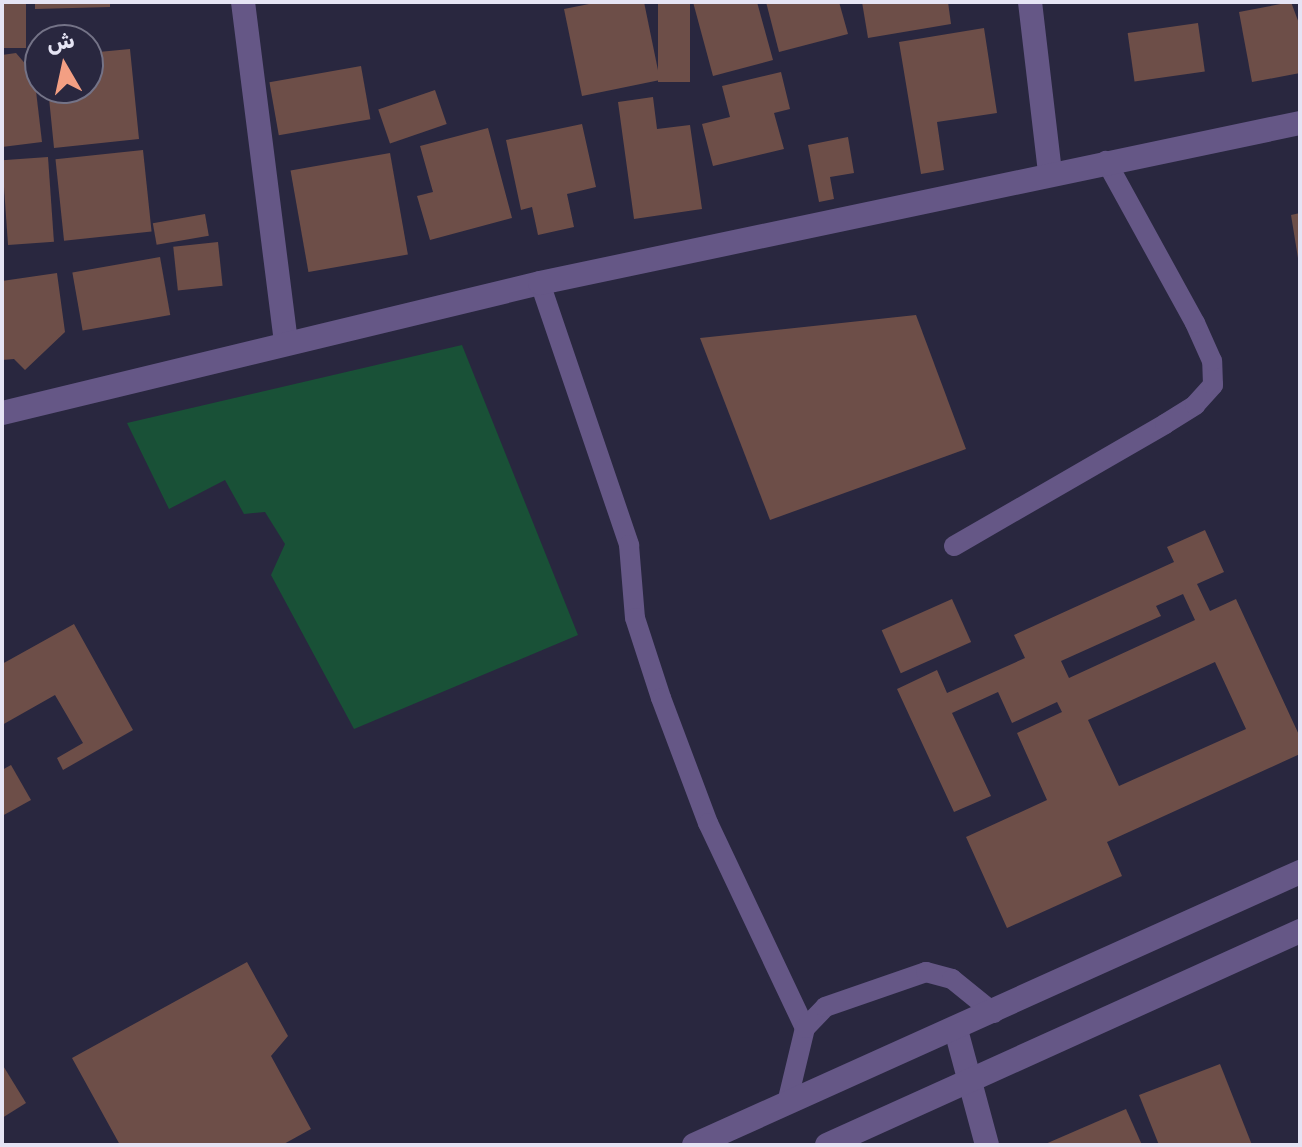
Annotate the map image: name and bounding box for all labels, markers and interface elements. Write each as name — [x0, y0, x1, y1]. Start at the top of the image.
north arrow — [24, 24, 104, 104]
text: ش — [45, 26, 76, 57]

